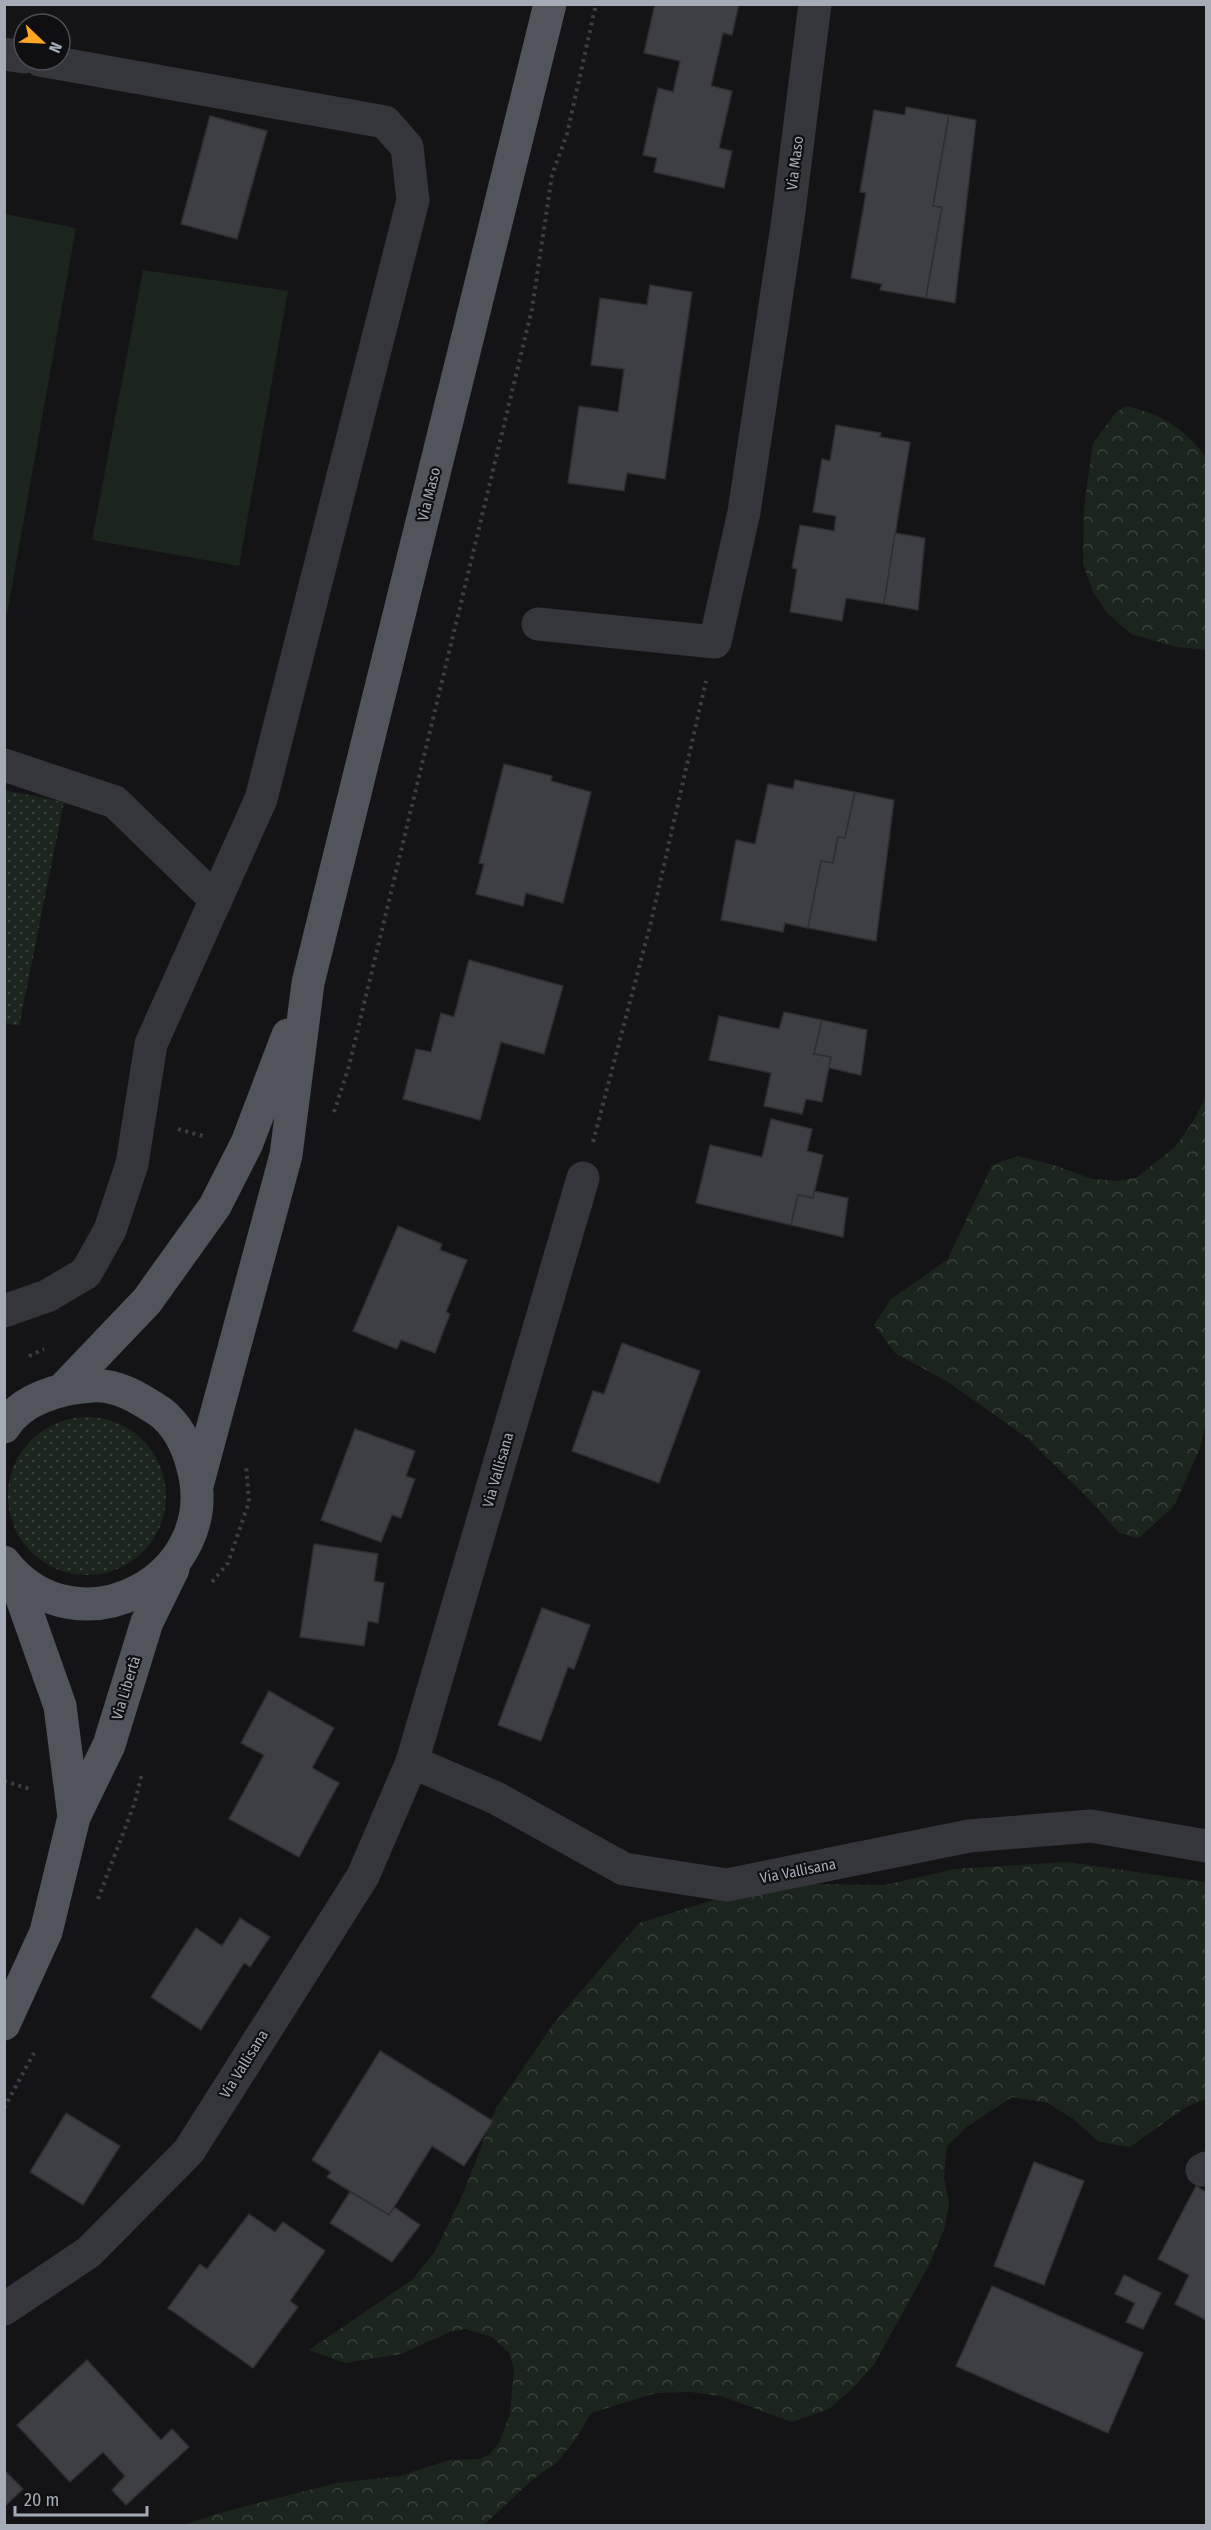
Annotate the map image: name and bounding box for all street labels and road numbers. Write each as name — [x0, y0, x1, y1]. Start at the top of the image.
street label: Via Maso — [783, 135, 807, 191]
street label: Via Maso — [414, 465, 444, 523]
street label: Via Vallisana — [479, 1430, 517, 1510]
street label: Via Libertà — [108, 1654, 144, 1722]
street label: Via Vallisana — [758, 1855, 838, 1887]
street label: Via Vallisana — [216, 2027, 272, 2101]

